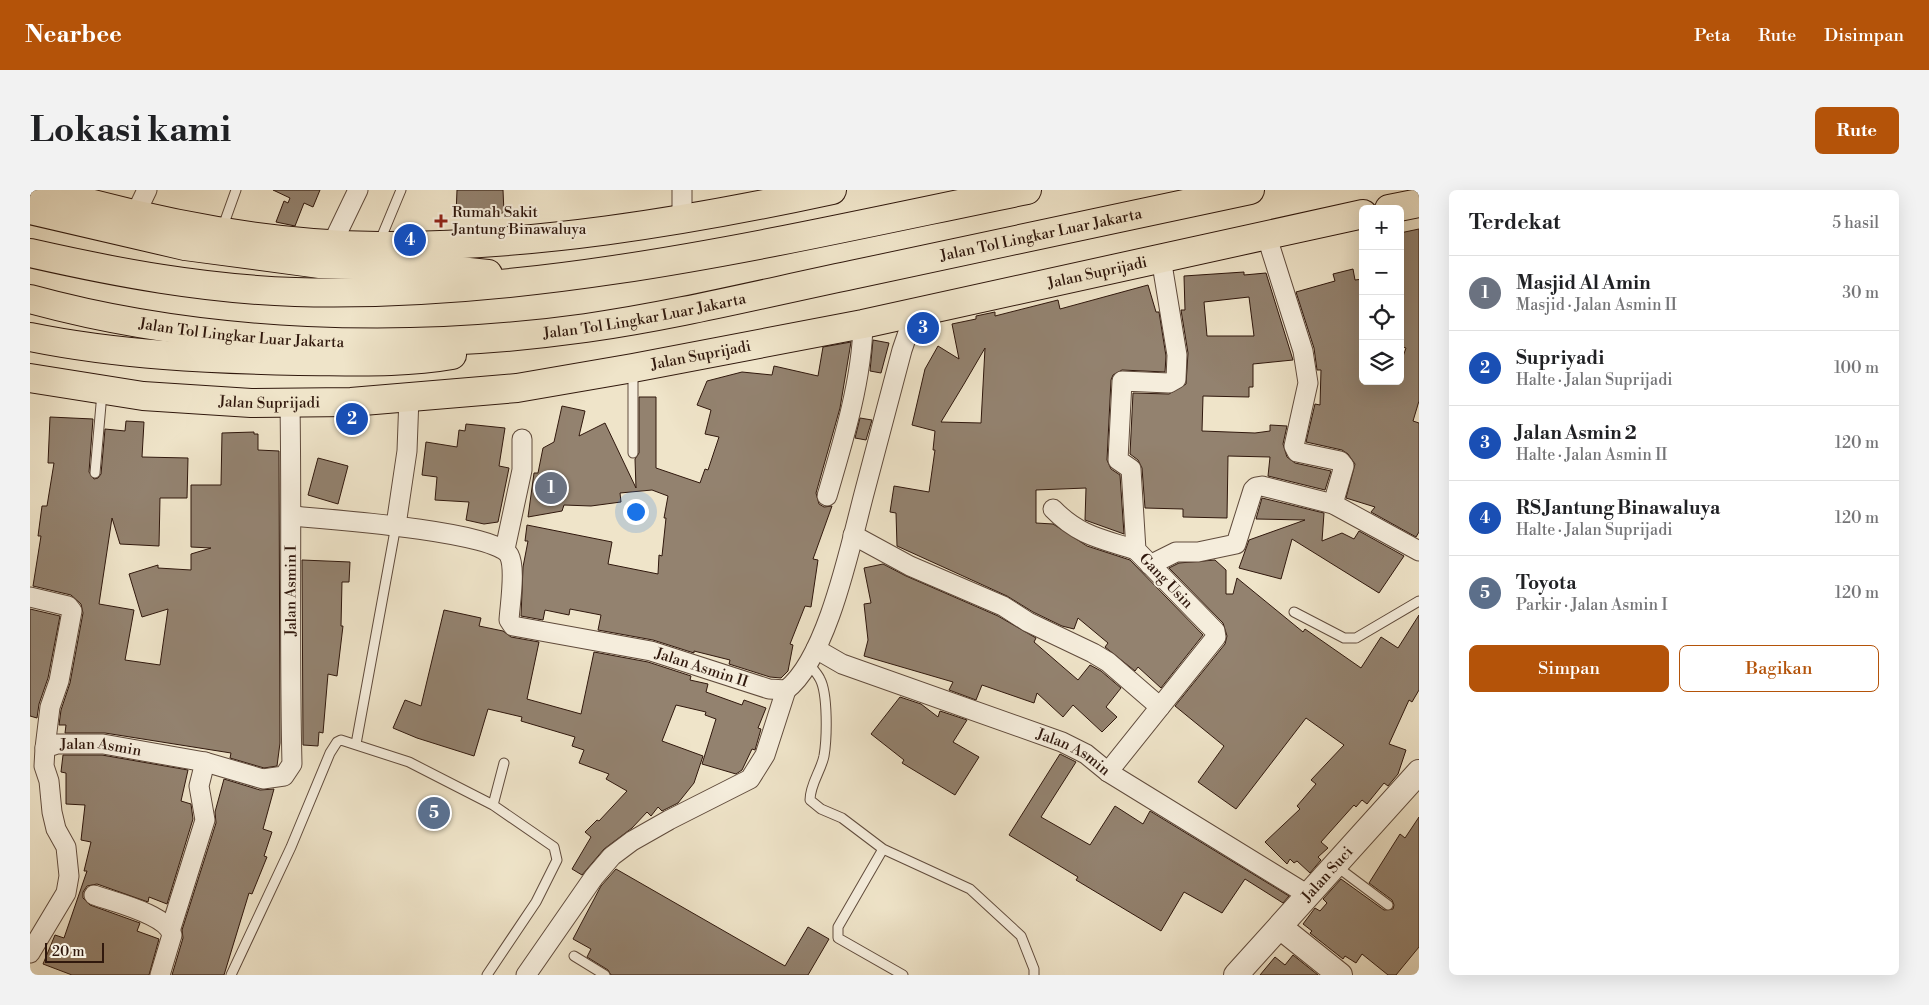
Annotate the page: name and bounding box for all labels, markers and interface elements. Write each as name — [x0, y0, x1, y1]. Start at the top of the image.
text: Nearbee — [25, 20, 122, 50]
text: Peta — [1694, 24, 1730, 47]
text: Rute — [1758, 24, 1796, 47]
text: Disimpan — [1824, 24, 1904, 47]
button: Rute — [1815, 107, 1899, 154]
text: Lokasi kami — [30, 109, 231, 152]
place label: Rumah Sakit Jantung Binawaluya — [451, 203, 587, 239]
street label: Jalan Tol Lingkar Luar Jakarta — [937, 204, 1144, 265]
map controls — [1359, 205, 1404, 385]
button: + — [1359, 205, 1404, 250]
text: Terdekat — [1469, 210, 1560, 236]
text: 5 hasil — [1832, 213, 1879, 233]
marker: Rumah Sakit Jantung Binawaluya — [434, 214, 448, 228]
pin: 4 — [394, 221, 426, 259]
button: − — [1359, 250, 1404, 295]
street label: Jalan Suprijadi — [1045, 252, 1149, 293]
text: Masjid Al Amin — [1516, 271, 1651, 295]
text: 1 — [1481, 283, 1489, 303]
text: 30 m — [1842, 283, 1879, 303]
street label: Jalan Tol Lingkar Luar Jakarta — [541, 289, 748, 343]
button: locate — [1359, 295, 1404, 340]
text: Masjid · Jalan Asmin II — [1516, 295, 1677, 315]
pin: 3 — [907, 309, 939, 347]
street label: Jalan Tol Lingkar Luar Jakarta — [137, 314, 345, 352]
street label: Jalan Suprijadi — [648, 336, 752, 374]
button: layers — [1359, 340, 1404, 385]
text: Supriyadi — [1516, 346, 1604, 370]
text: 2 — [1480, 358, 1490, 378]
text: 100 m — [1834, 358, 1879, 378]
text: Halte · Jalan Suprijadi — [1516, 370, 1673, 390]
street label: Jalan Suprijadi — [217, 391, 320, 413]
pin: 2 — [336, 400, 368, 438]
text: Jalan Asmin 2 — [1516, 421, 1637, 445]
text: 3 — [1480, 433, 1490, 453]
text: 120 m — [1835, 433, 1879, 453]
text: Halte · Jalan Asmin II — [1516, 445, 1667, 465]
pin: 1 — [535, 469, 567, 507]
text: RS Jantung Binawaluya — [1516, 496, 1720, 520]
your location — [623, 499, 649, 525]
text: 4 — [1480, 508, 1490, 528]
text: 120 m — [1835, 508, 1879, 528]
text: Halte · Jalan Suprijadi — [1516, 520, 1673, 540]
street label: Jalan Asmin I — [281, 545, 300, 637]
street label: Gang Usin — [1135, 549, 1197, 613]
text: Toyota — [1516, 571, 1576, 595]
text: 5 — [1480, 583, 1490, 603]
text: 120 m — [1835, 583, 1879, 603]
text: Parkir · Jalan Asmin I — [1516, 595, 1667, 615]
street label: Jalan Asmin II — [652, 643, 751, 691]
button: Simpan — [1469, 645, 1669, 692]
button: Bagikan — [1679, 645, 1879, 692]
street label: Jalan Asmin — [1033, 724, 1114, 780]
street label: Jalan Asmin — [59, 734, 143, 760]
pin: 5 — [418, 794, 450, 832]
street label: Jalan Suci — [1297, 842, 1357, 906]
scale bar — [45, 940, 104, 963]
text: 20 m — [52, 943, 84, 961]

